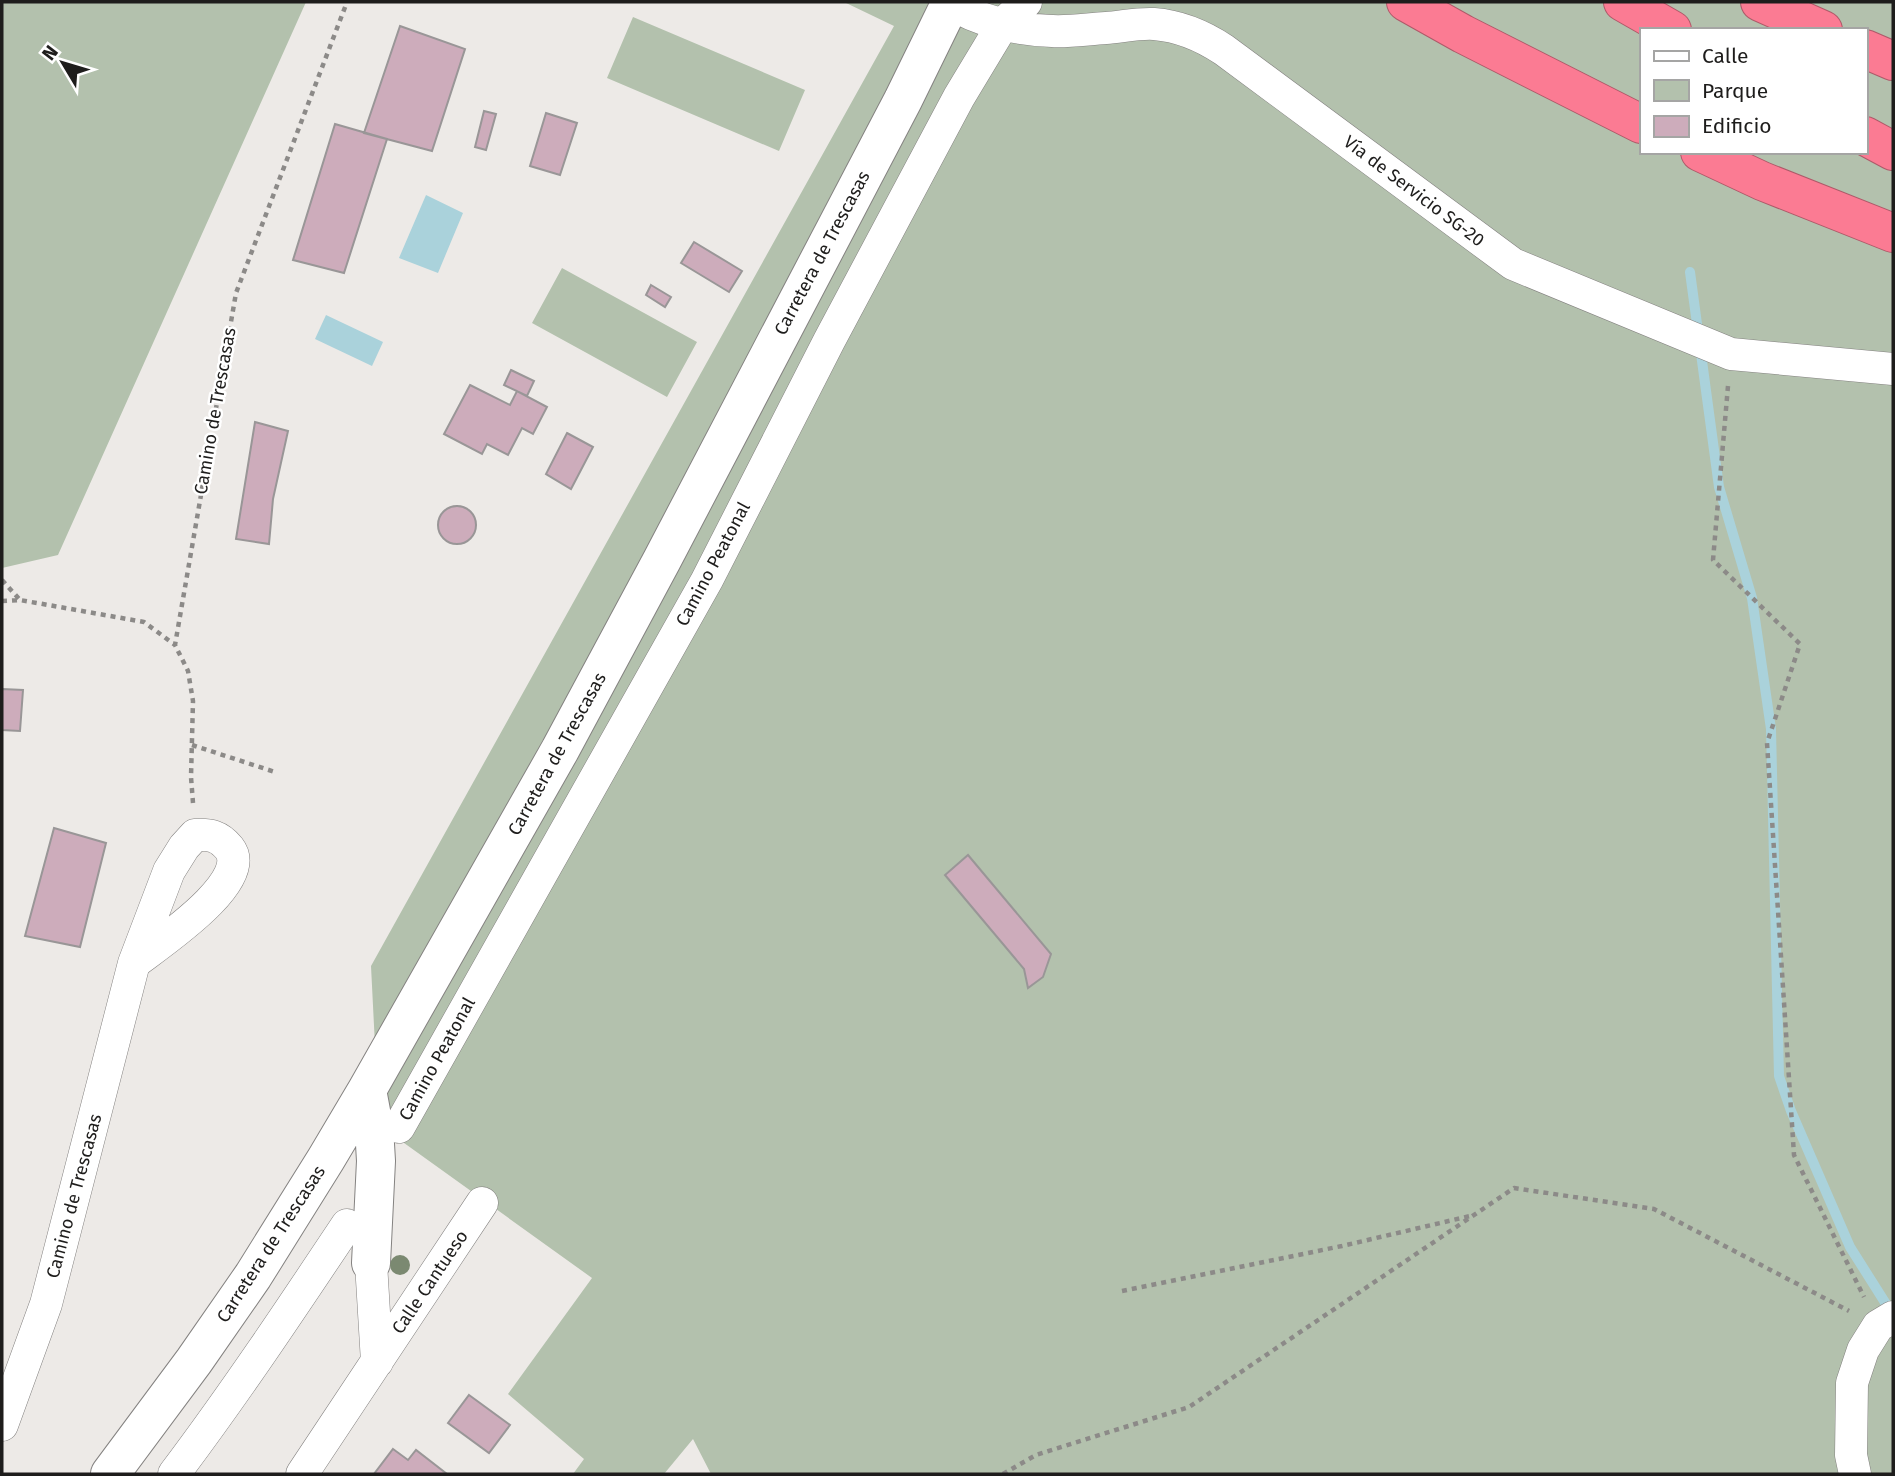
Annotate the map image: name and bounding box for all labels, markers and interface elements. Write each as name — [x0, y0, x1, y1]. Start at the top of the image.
north arrow — [28, 28, 98, 98]
legend — [1640, 28, 1867, 154]
text: N — [37, 41, 63, 65]
text: Calle — [1702, 43, 1748, 69]
text: Parque — [1702, 78, 1768, 104]
text: Edificio — [1702, 113, 1772, 139]
street label: Vía de Servicio SG-20 — [1339, 131, 1489, 251]
street label: Carretera de Trescasas — [769, 167, 875, 339]
street label: Camino de Trescasas — [189, 326, 241, 496]
street label: Camino Peatonal — [671, 498, 755, 630]
street label: Carretera de Trescasas — [503, 669, 611, 839]
street label: Camino Peatonal — [394, 994, 480, 1124]
street label: Camino de Trescasas — [41, 1112, 107, 1280]
street label: Carretera de Trescasas — [212, 1161, 330, 1327]
street label: Calle Cantueso — [387, 1226, 473, 1338]

